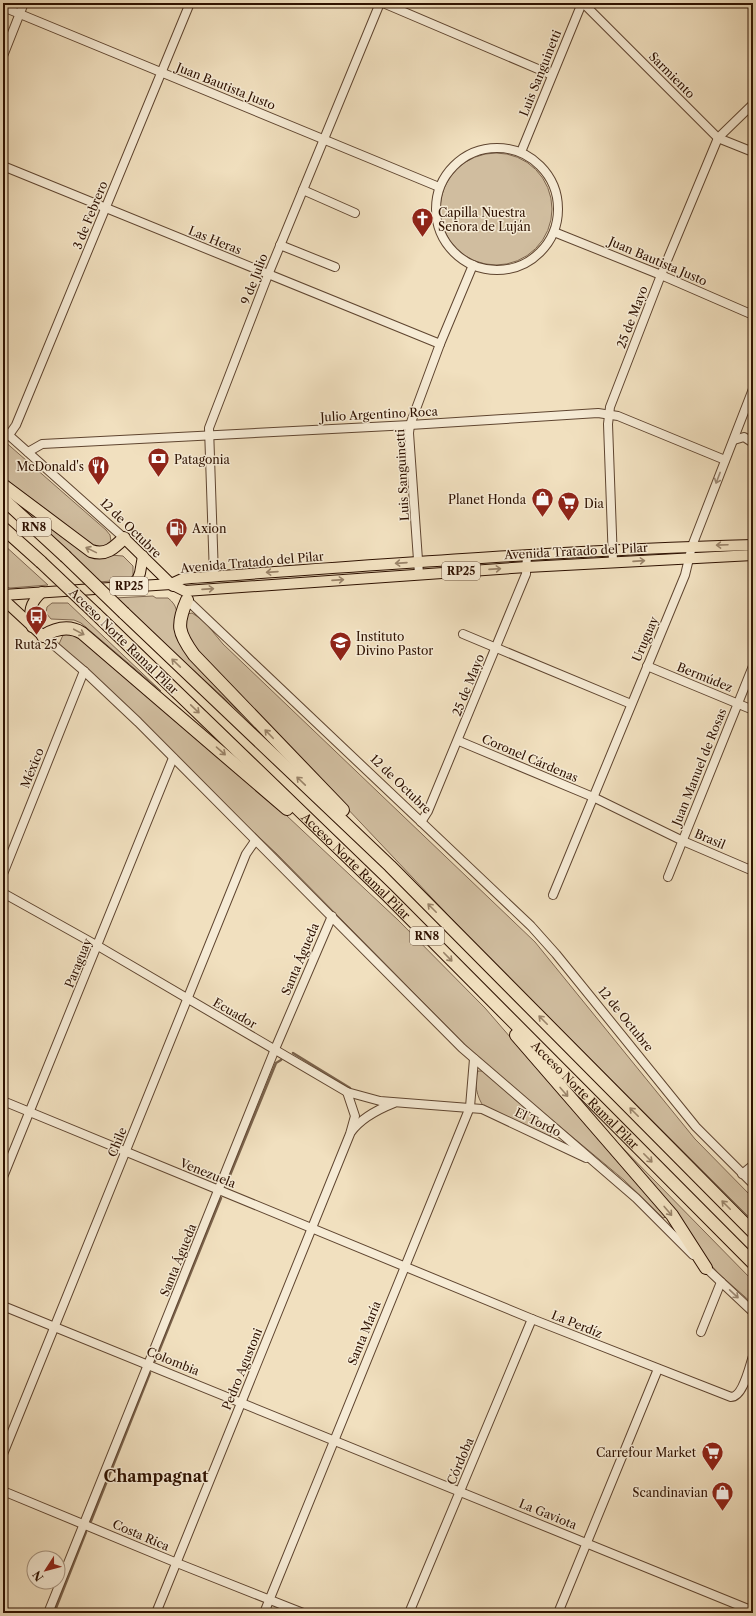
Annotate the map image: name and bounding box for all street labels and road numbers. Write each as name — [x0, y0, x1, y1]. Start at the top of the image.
street label: Luis Sanguinetti — [516, 27, 564, 118]
street label: Sarmiento — [646, 49, 698, 101]
street label: Juan Bautista Justo — [172, 59, 278, 113]
street label: 3 de Febrero — [70, 179, 110, 251]
street label: Las Heras — [186, 223, 244, 257]
street label: Juan Bautista Justo — [605, 233, 710, 289]
street label: 9 de Julio — [237, 251, 271, 307]
street label: 25 de Mayo — [613, 284, 651, 350]
street label: Julio Argentino Roca — [318, 403, 439, 425]
street label: Luis Sanguinetti — [392, 428, 412, 521]
street label: 12 de Octubre — [97, 495, 165, 561]
road number: RN8 — [17, 518, 51, 536]
street label: Avenida Tratado del Pilar — [503, 540, 648, 562]
street label: Avenida Tratado del Pilar — [179, 548, 324, 576]
road number: RP25 — [442, 562, 480, 580]
road number: RP25 — [110, 577, 148, 595]
street label: Acceso Norte Ramal Pilar — [66, 584, 182, 697]
street label: Uruguay — [629, 614, 661, 664]
street label: 25 de Mayo — [449, 652, 487, 718]
street label: Bermúdez — [675, 659, 735, 695]
street label: Juan Manuel de Rosas — [668, 706, 729, 830]
street label: Coronel Cárdenas — [479, 731, 581, 785]
street label: México — [17, 746, 47, 790]
street label: 12 de Octubre — [367, 751, 435, 817]
street label: Acceso Norte Ramal Pilar — [298, 809, 414, 922]
street label: Brasil — [692, 826, 728, 852]
street label: Santa Águeda — [277, 920, 322, 997]
road number: RN8 — [410, 927, 444, 945]
street label: Paraguay — [61, 936, 95, 990]
street label: 12 de Octubre — [595, 984, 657, 1055]
street label: Ecuador — [210, 995, 260, 1031]
street label: Acceso Norte Ramal Pilar — [528, 1037, 642, 1152]
street label: El Tordo — [512, 1104, 564, 1140]
street label: Chile — [104, 1125, 130, 1159]
street label: Venezuela — [177, 1155, 239, 1191]
street label: Santa Águeda — [156, 1220, 200, 1299]
street label: Santa María — [344, 1298, 384, 1367]
street label: La Perdíz — [549, 1307, 605, 1341]
street label: Pedro Agustoni — [219, 1325, 265, 1412]
street label: Colombia — [144, 1344, 202, 1379]
street label: Córdoba — [443, 1435, 477, 1487]
street label: La Gaviota — [517, 1496, 580, 1533]
street label: Costa Rica — [110, 1516, 172, 1554]

